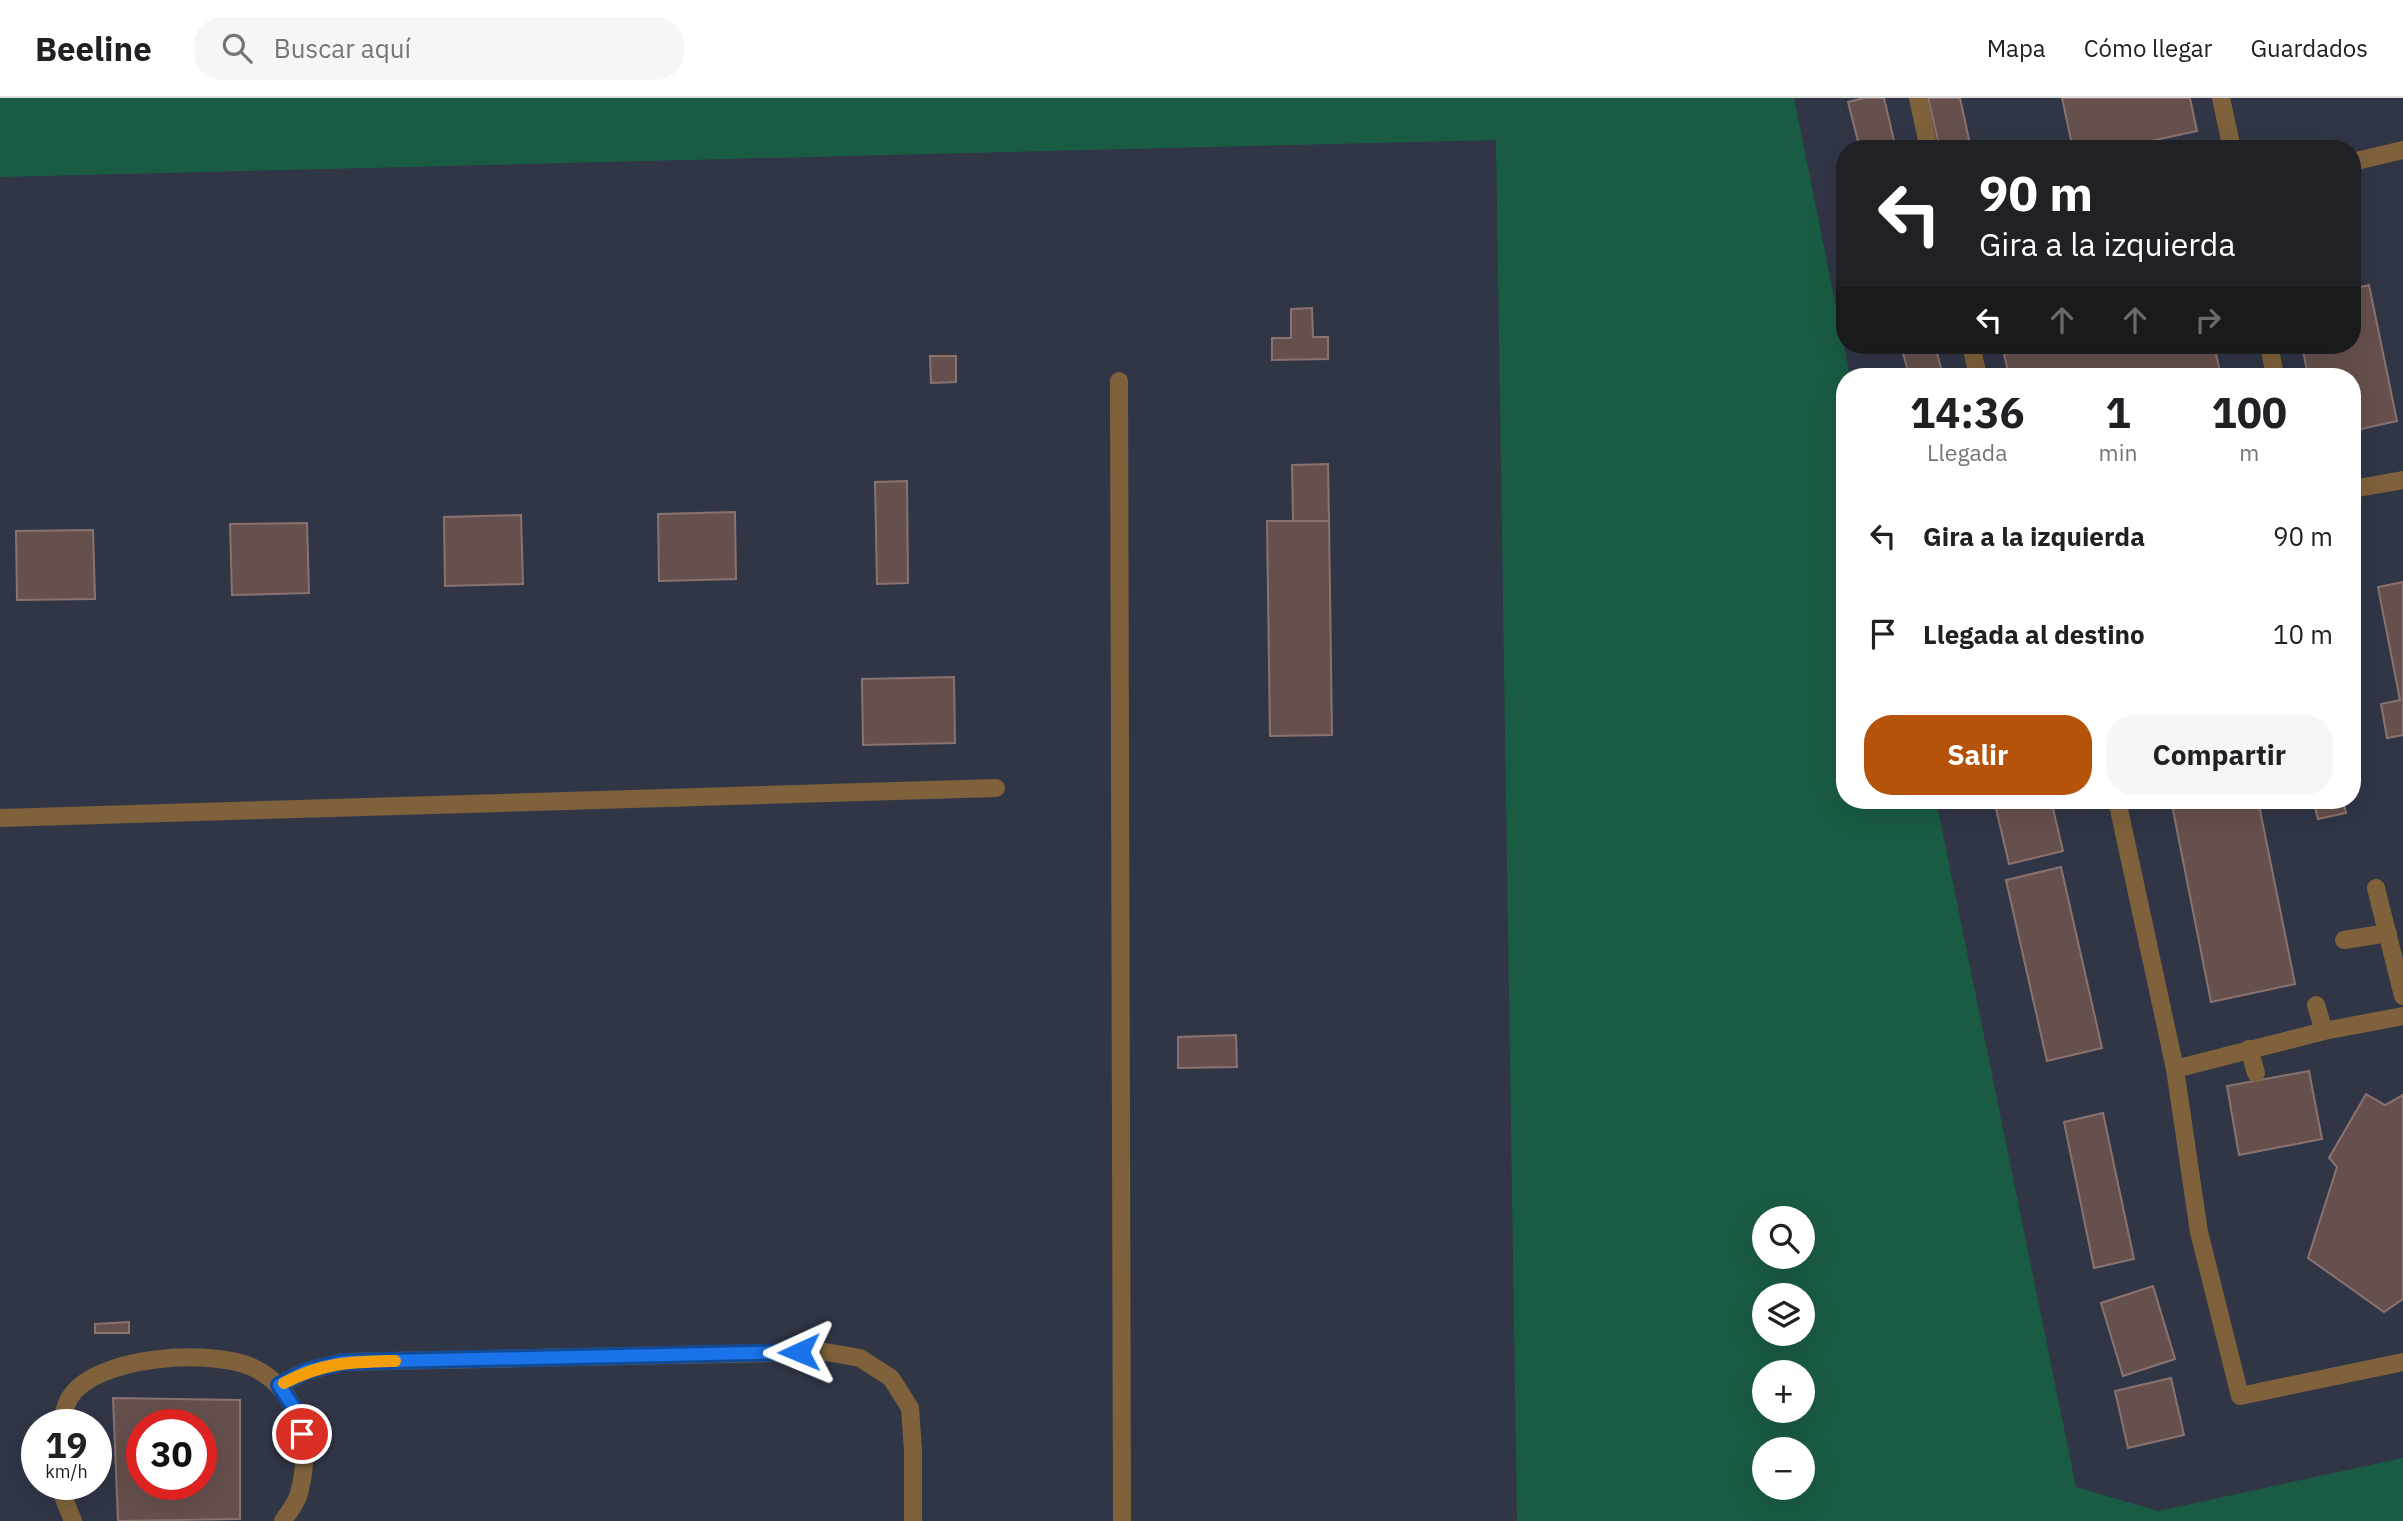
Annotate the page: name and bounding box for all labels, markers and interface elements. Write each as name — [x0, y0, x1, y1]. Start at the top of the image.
search box — [194, 17, 684, 80]
text: Beeline — [35, 27, 152, 70]
icon: search — [218, 29, 256, 67]
text: Buscar aquí — [274, 31, 411, 65]
text: Mapa — [1987, 32, 2046, 64]
text: Cómo llegar — [2084, 32, 2212, 64]
text: Guardados — [2250, 32, 2368, 64]
text: 90 m — [1979, 161, 2093, 224]
icon: left — [1864, 168, 1955, 259]
text: Gira a la izquierda — [1979, 223, 2236, 265]
icon: left — [1970, 301, 2008, 339]
icon: ahead — [2043, 301, 2081, 339]
icon: ahead — [2116, 301, 2154, 339]
icon: right — [2189, 301, 2227, 339]
text: 14:36 — [1910, 385, 2025, 440]
text: 1 — [2105, 385, 2131, 440]
text: 100 — [2211, 385, 2287, 440]
text: Llegada — [1927, 437, 2007, 467]
text: min — [2099, 437, 2137, 467]
text: m — [2239, 437, 2259, 467]
icon: left — [1864, 517, 1902, 555]
text: Gira a la izquierda — [1923, 519, 2145, 553]
text: 90 m — [2273, 519, 2333, 553]
icon: arrive — [1864, 615, 1902, 653]
text: Llegada al destino — [1923, 617, 2145, 651]
text: 10 m — [2273, 617, 2333, 651]
button: Salir — [1864, 715, 2092, 795]
button: Compartir — [2106, 715, 2333, 795]
map controls — [1752, 1206, 1815, 1500]
button: search — [1752, 1206, 1815, 1269]
button: layers — [1752, 1283, 1815, 1346]
position arrow — [762, 1315, 836, 1389]
button: + — [1752, 1360, 1815, 1423]
pin — [272, 1404, 332, 1464]
speed limit sign: 30 — [126, 1409, 217, 1500]
icon: arrive — [283, 1415, 321, 1453]
text: 19 — [45, 1422, 88, 1468]
button: − — [1752, 1437, 1815, 1500]
text: km/h — [45, 1460, 88, 1483]

